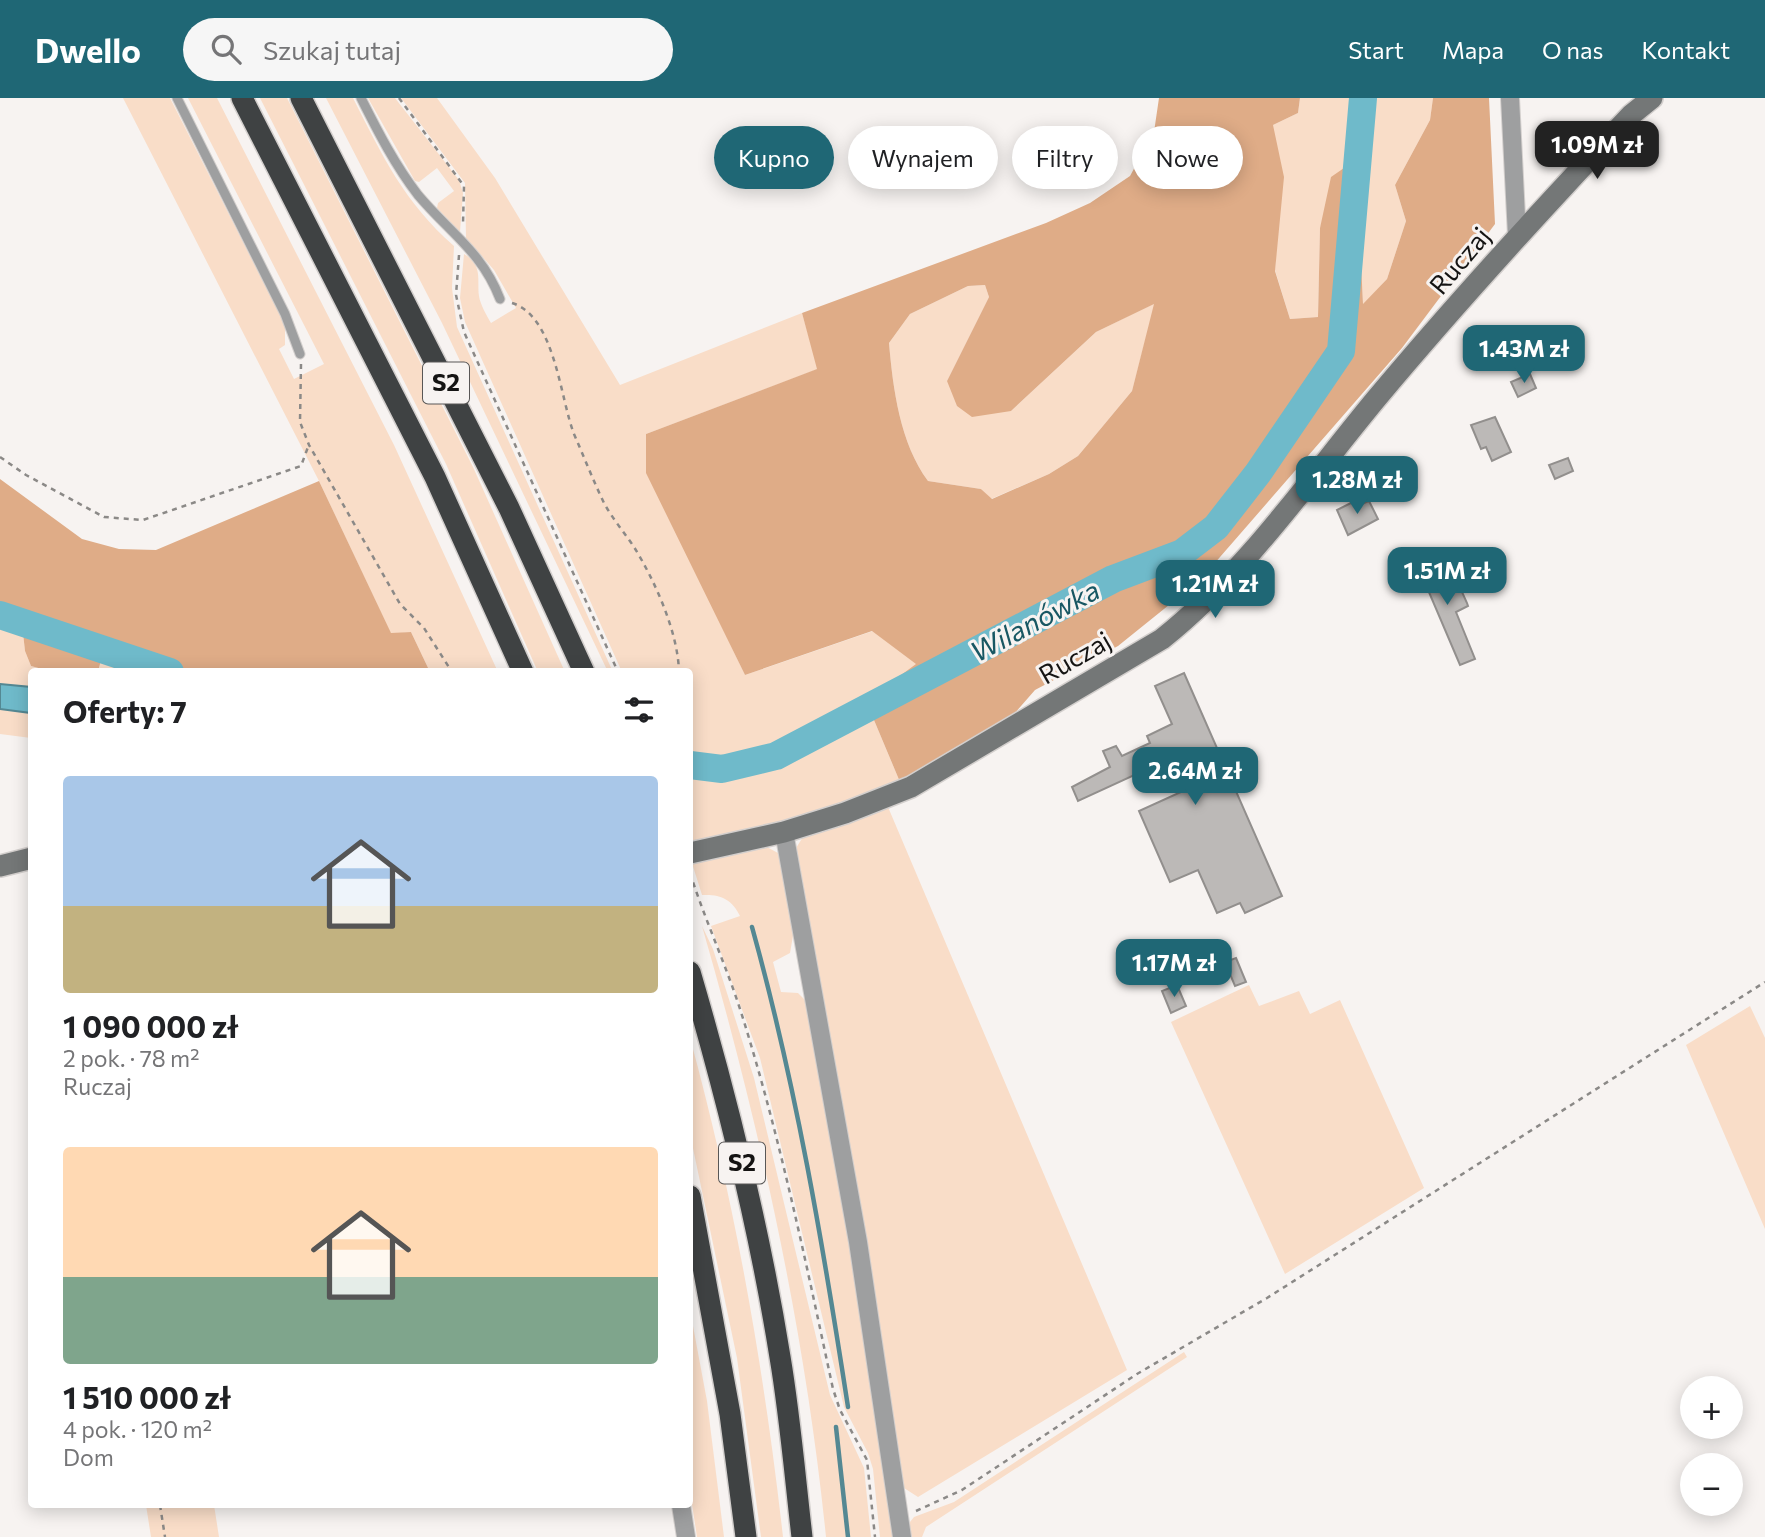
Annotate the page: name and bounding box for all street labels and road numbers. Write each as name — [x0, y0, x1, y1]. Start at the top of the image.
street label: Ruczaj — [1422, 220, 1496, 300]
road number: S2 — [423, 362, 469, 404]
street label: Ruczaj — [1033, 624, 1116, 690]
road number: S2 — [719, 1142, 765, 1184]

